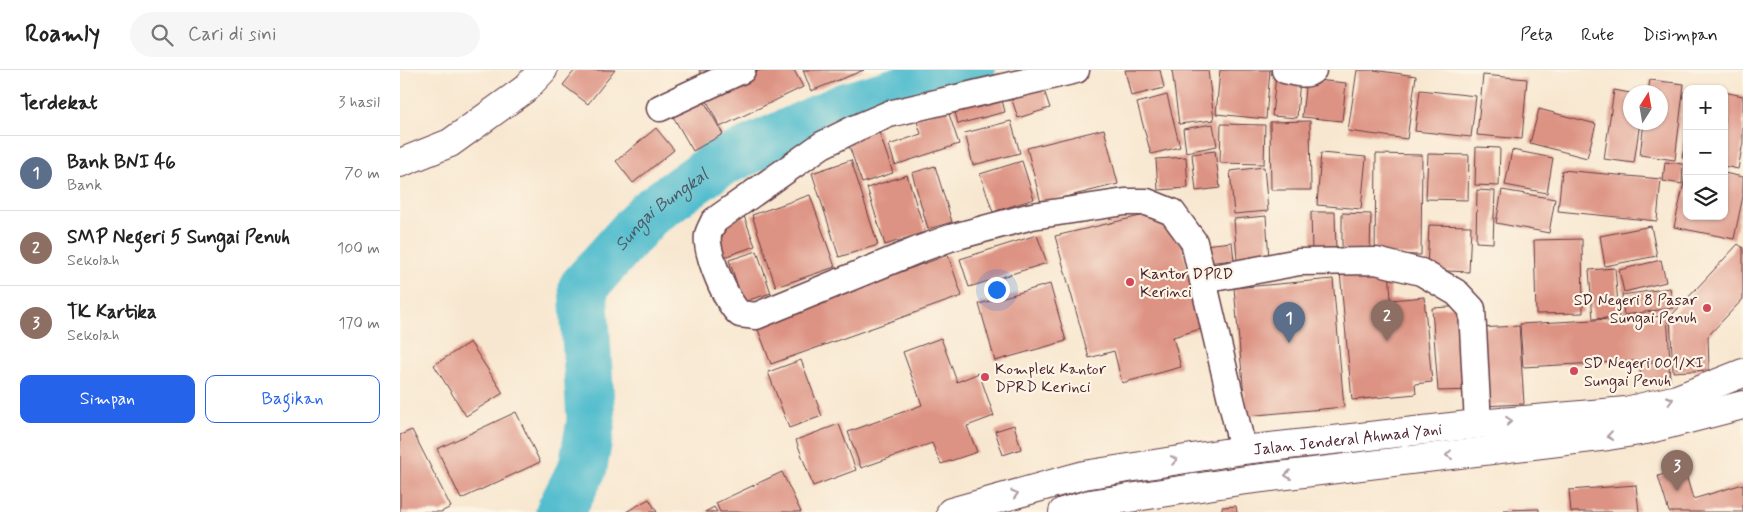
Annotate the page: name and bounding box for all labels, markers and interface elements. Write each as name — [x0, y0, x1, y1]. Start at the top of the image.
search box — [130, 12, 480, 57]
text: Roamly — [25, 19, 100, 50]
icon: search — [148, 21, 176, 49]
text: Cari di sini — [188, 22, 276, 47]
text: Peta — [1520, 23, 1553, 47]
text: Rute — [1581, 23, 1614, 47]
text: Disimpan — [1642, 23, 1718, 47]
north arrow — [1623, 85, 1668, 130]
map controls — [1683, 85, 1728, 220]
button: + — [1683, 85, 1728, 130]
text: Terdekat — [20, 89, 98, 117]
text: 3 hasil — [338, 92, 380, 113]
button: − — [1683, 130, 1728, 175]
text: Bank BNI 46 — [67, 150, 176, 175]
text: 1 — [32, 163, 40, 184]
text: 70 m — [344, 163, 380, 184]
water label: Sungai Bungkal — [610, 163, 714, 257]
text: Bank — [67, 175, 102, 196]
button: layers — [1683, 175, 1728, 220]
text: SMP Negeri 5 Sungai Penuh — [67, 225, 290, 250]
text: 2 — [32, 238, 40, 259]
text: 100 m — [337, 238, 380, 259]
text: Sekolah — [67, 250, 120, 271]
place label: Kantor DPRD Kerinci — [1140, 264, 1233, 303]
marker: Kantor DPRD Kerinci — [1124, 276, 1136, 288]
your location — [984, 277, 1010, 303]
place label: SD Negeri 8 Pasar Sungai Penuh — [1574, 290, 1698, 330]
text: TK Kartika — [67, 300, 157, 325]
pin: 2 — [1371, 300, 1403, 341]
pin: 1 — [1273, 302, 1305, 343]
marker: SD Negeri 8 Pasar Sungai Penuh — [1701, 302, 1713, 314]
text: 3 — [32, 313, 40, 334]
text: 170 m — [338, 313, 380, 334]
text: Sekolah — [67, 325, 120, 346]
place label: SD Negeri 001/XI Sungai Penuh — [1584, 353, 1704, 393]
place label: Komplek Kantor DPRD Kerinci — [995, 359, 1107, 398]
marker: SD Negeri 001/XI Sungai Penuh — [1568, 365, 1580, 377]
marker: Komplek Kantor DPRD Kerinci — [979, 371, 991, 383]
button: Simpan — [20, 375, 195, 423]
button: Bagikan — [205, 375, 380, 423]
one-way arrow — [1665, 395, 1674, 406]
one-way arrow — [1505, 416, 1513, 427]
street label: Jalan Jenderal Ahmad Yani — [1252, 419, 1443, 461]
one-way arrow — [1606, 430, 1614, 441]
one-way arrow — [1445, 450, 1453, 460]
pin: 3 — [1661, 450, 1693, 491]
one-way arrow — [1169, 456, 1178, 466]
one-way arrow — [1283, 469, 1291, 480]
one-way arrow — [1010, 489, 1018, 499]

